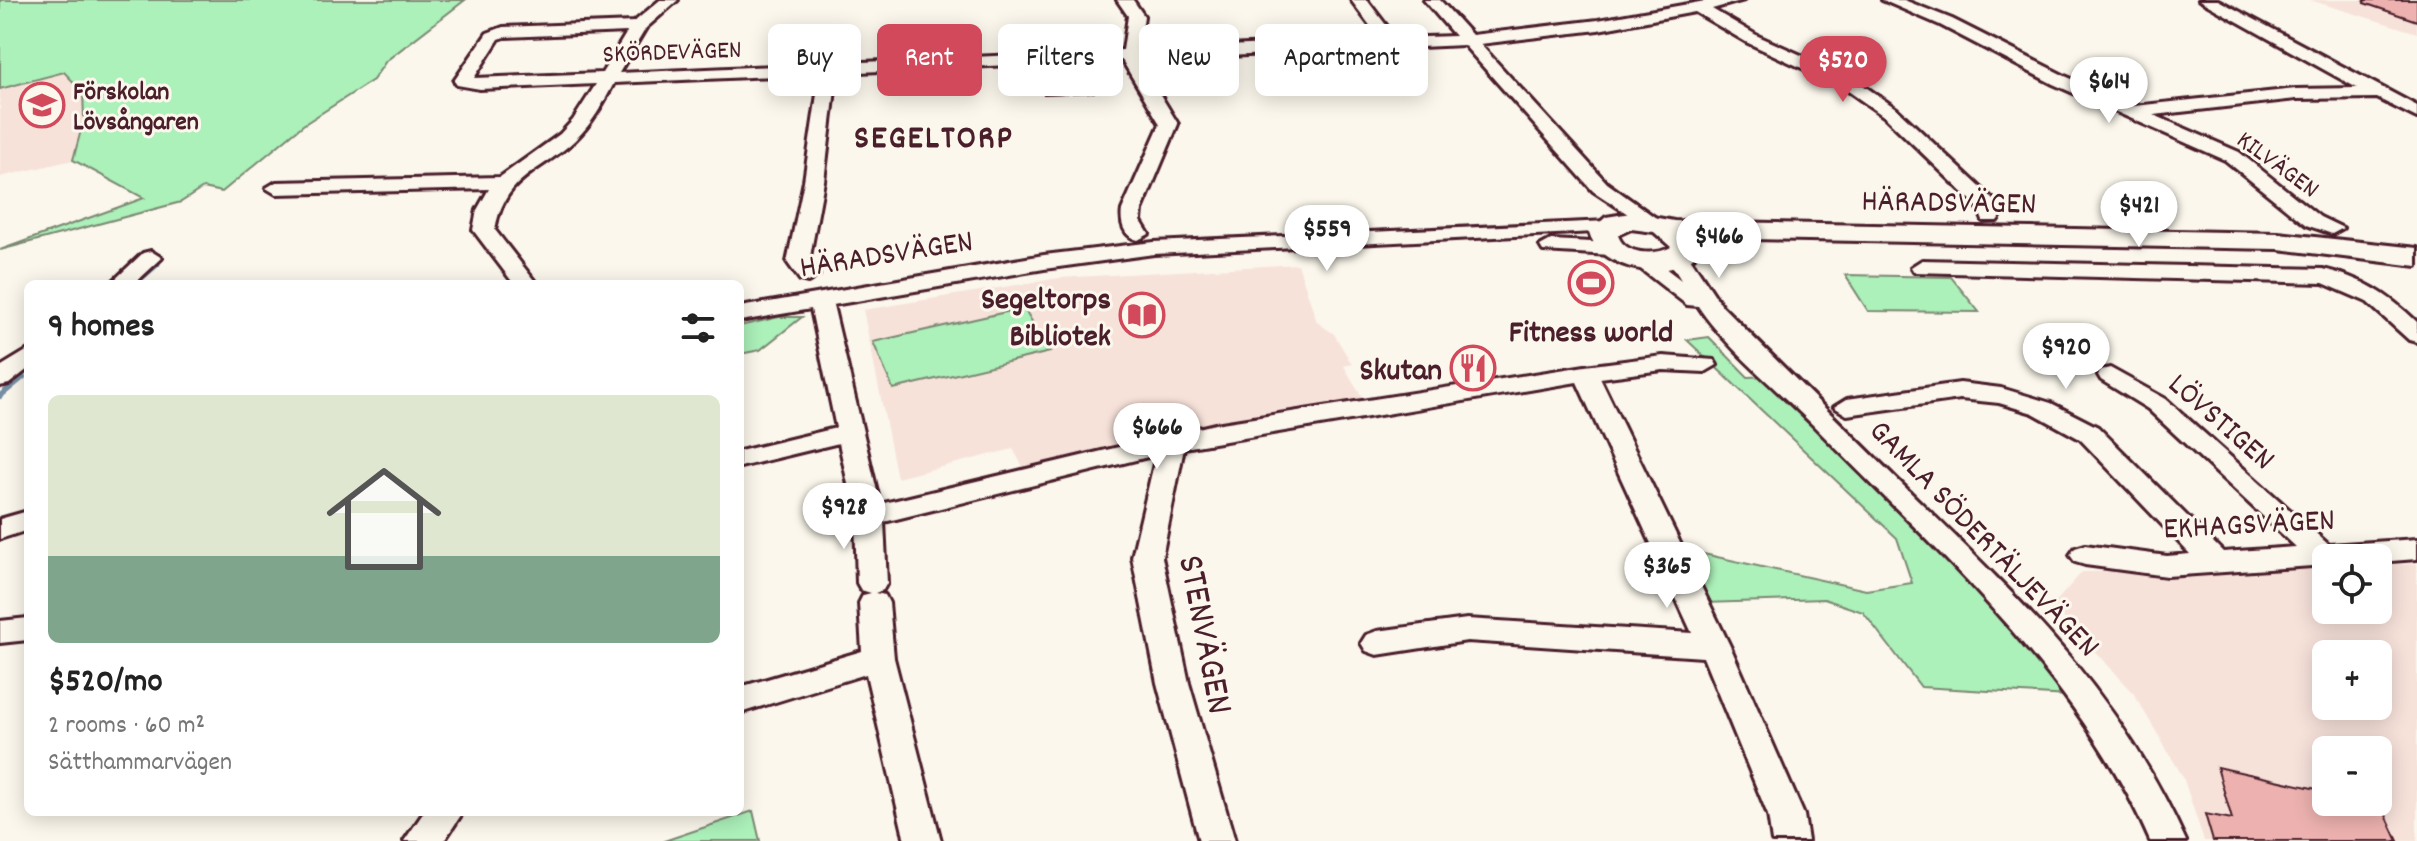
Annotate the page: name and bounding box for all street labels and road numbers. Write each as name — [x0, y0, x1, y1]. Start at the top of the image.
street label: SKÖRDEVÄGEN — [602, 33, 742, 74]
street label: KILVÄGEN — [2228, 123, 2326, 209]
street label: HÄRADSVÄGEN — [1861, 180, 2037, 230]
street label: HÄRADSVÄGEN — [797, 221, 977, 293]
street label: LÖVSTIGEN — [2156, 364, 2284, 484]
street label: GAMLA SÖDERTÄLJEVÄGEN — [1856, 411, 2109, 670]
street label: EKHAGSVÄGEN — [2162, 500, 2336, 554]
street label: STENVÄGEN — [1160, 551, 1245, 719]

